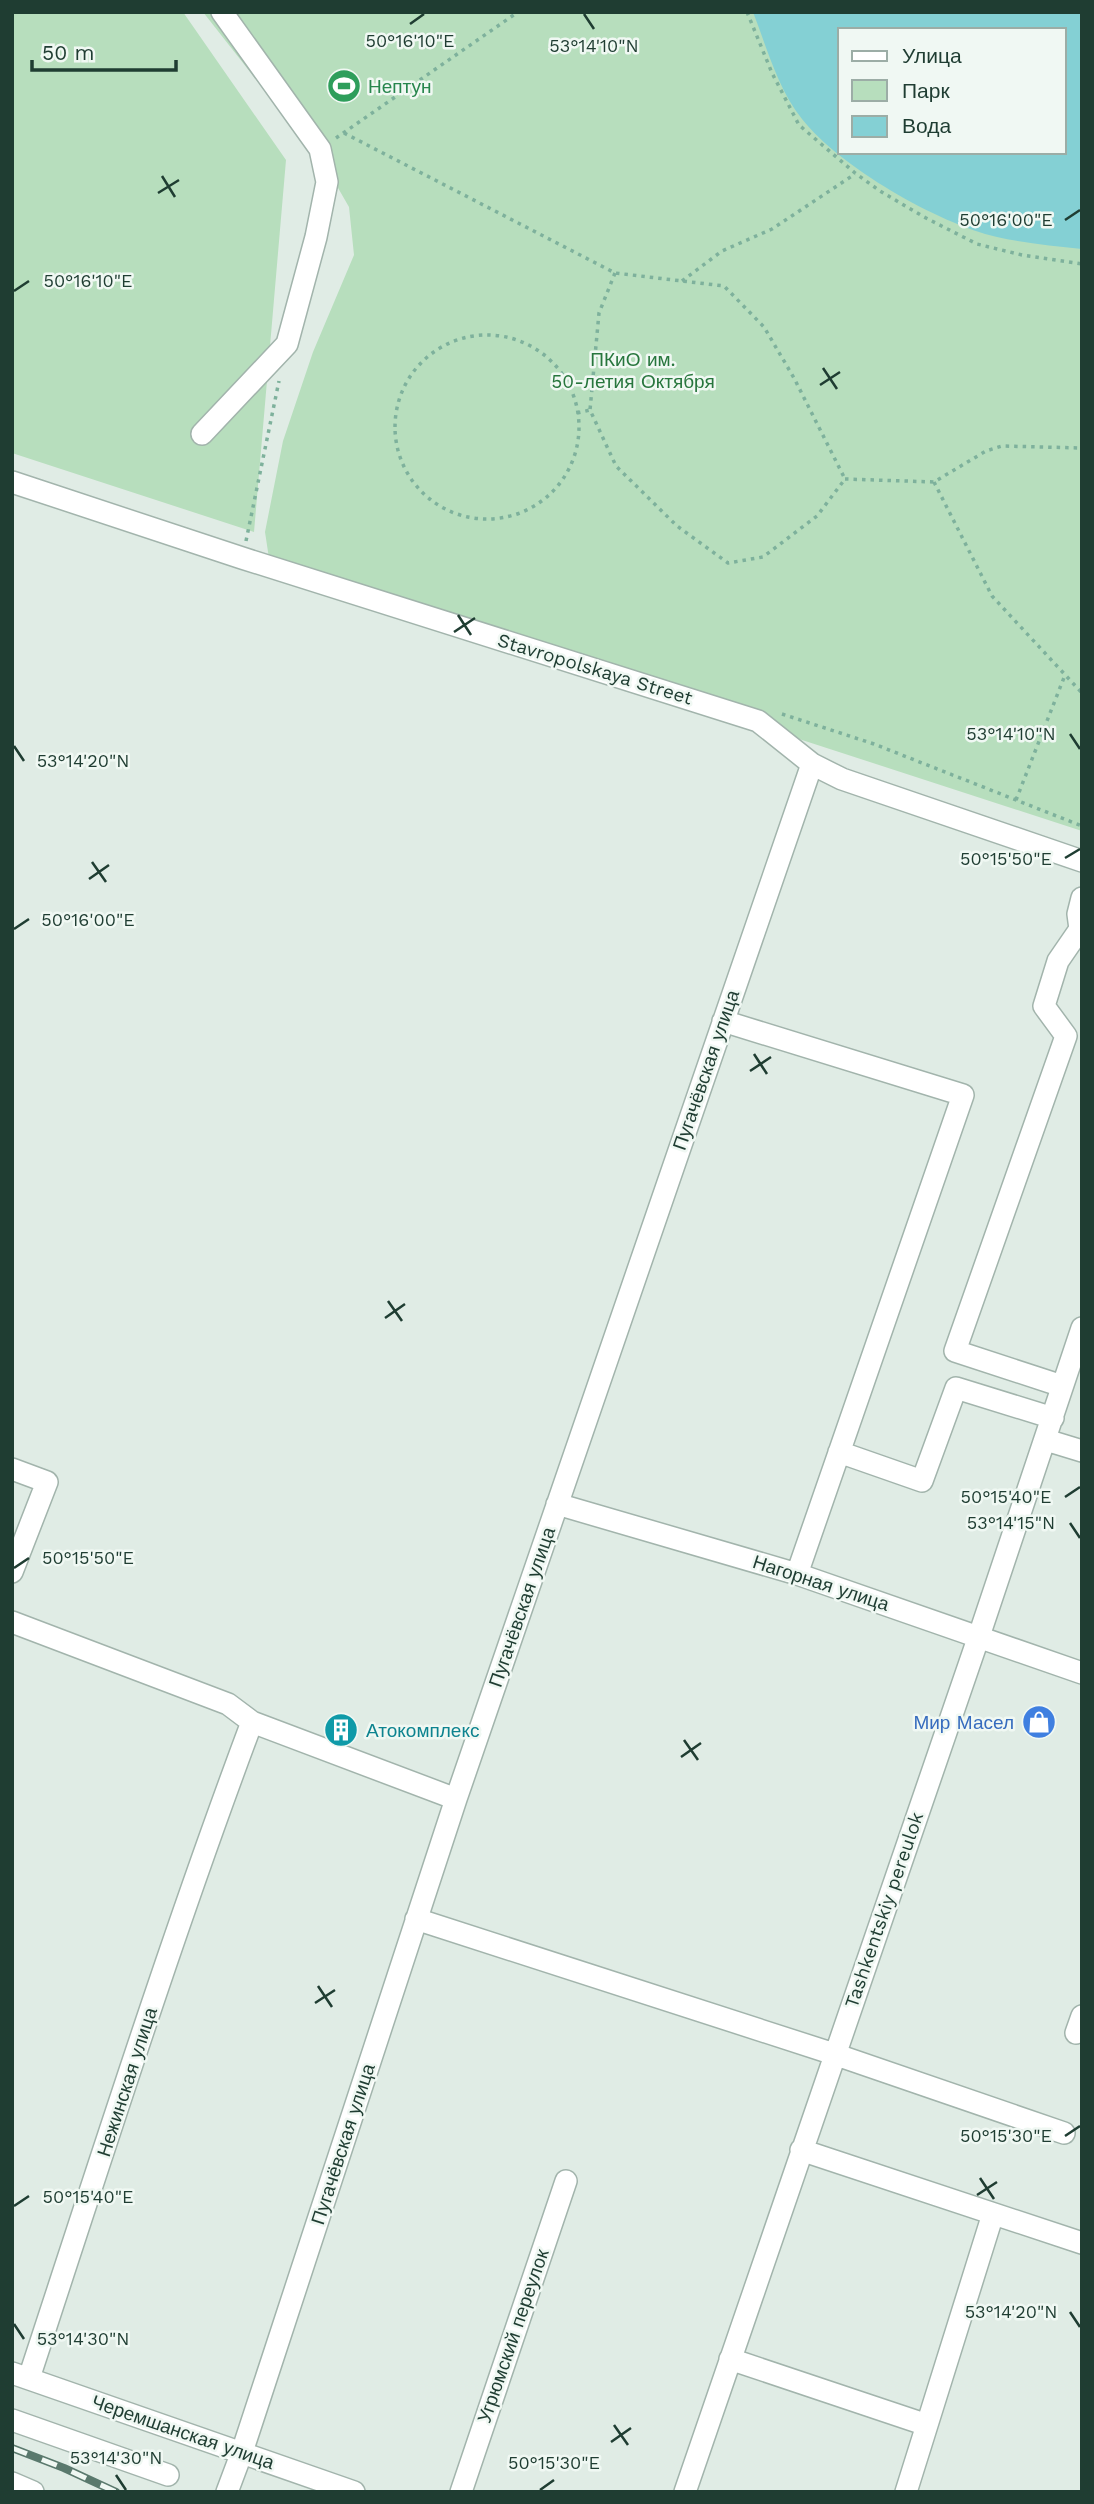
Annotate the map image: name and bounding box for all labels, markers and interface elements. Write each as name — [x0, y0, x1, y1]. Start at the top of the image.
scale bar — [32, 28, 175, 72]
legend — [838, 28, 1066, 154]
text: 50°16'10"E — [365, 30, 455, 51]
text: 53°14'10"N — [549, 35, 639, 56]
text: 50 m — [42, 40, 94, 65]
text: Улица — [902, 43, 962, 68]
sports icon: Нептун — [325, 67, 363, 105]
place label: Нептун — [368, 75, 432, 98]
text: Парк — [902, 78, 950, 103]
text: Вода — [902, 113, 951, 138]
text: 50°16'00"E — [959, 209, 1053, 230]
text: 50°16'10"E — [43, 270, 133, 291]
park label: ПКиО им. 50-летия Октября — [551, 348, 715, 393]
street label: Stavropolskaya Street — [495, 628, 695, 710]
text: 53°14'10"N — [966, 723, 1056, 744]
text: 53°14'20"N — [37, 750, 129, 771]
text: 50°15'50"E — [960, 848, 1052, 869]
text: 50°16'00"E — [41, 909, 135, 930]
street label: Пугачёвская улица — [668, 986, 744, 1153]
text: 50°15'40"E — [961, 1486, 1051, 1507]
text: 53°14'15"N — [967, 1512, 1055, 1533]
street label: Пугачёвская улица — [484, 1523, 560, 1690]
text: 50°15'50"E — [42, 1547, 134, 1568]
street label: Нагорная улица — [750, 1550, 892, 1616]
shop icon: Мир Масел — [1020, 1703, 1058, 1741]
building icon: Атокомплекс — [322, 1711, 360, 1749]
place label: Мир Масел — [913, 1711, 1014, 1734]
place label: Атокомплекс — [366, 1719, 479, 1742]
street label: Tashkentskiy pereulok — [840, 1809, 928, 2011]
street label: Нежинская улица — [92, 2004, 162, 2160]
street label: Пугачёвская улица — [306, 2060, 380, 2227]
text: 50°15'30"E — [960, 2125, 1052, 2146]
text: 50°15'40"E — [43, 2186, 133, 2207]
street label: Угрюмский переулок — [472, 2245, 554, 2426]
text: 53°14'20"N — [965, 2301, 1057, 2322]
text: 53°14'30"N — [37, 2328, 129, 2349]
street label: Черемшанская улица — [89, 2390, 278, 2474]
text: 53°14'30"N — [70, 2447, 162, 2468]
text: 50°15'30"E — [508, 2452, 600, 2473]

